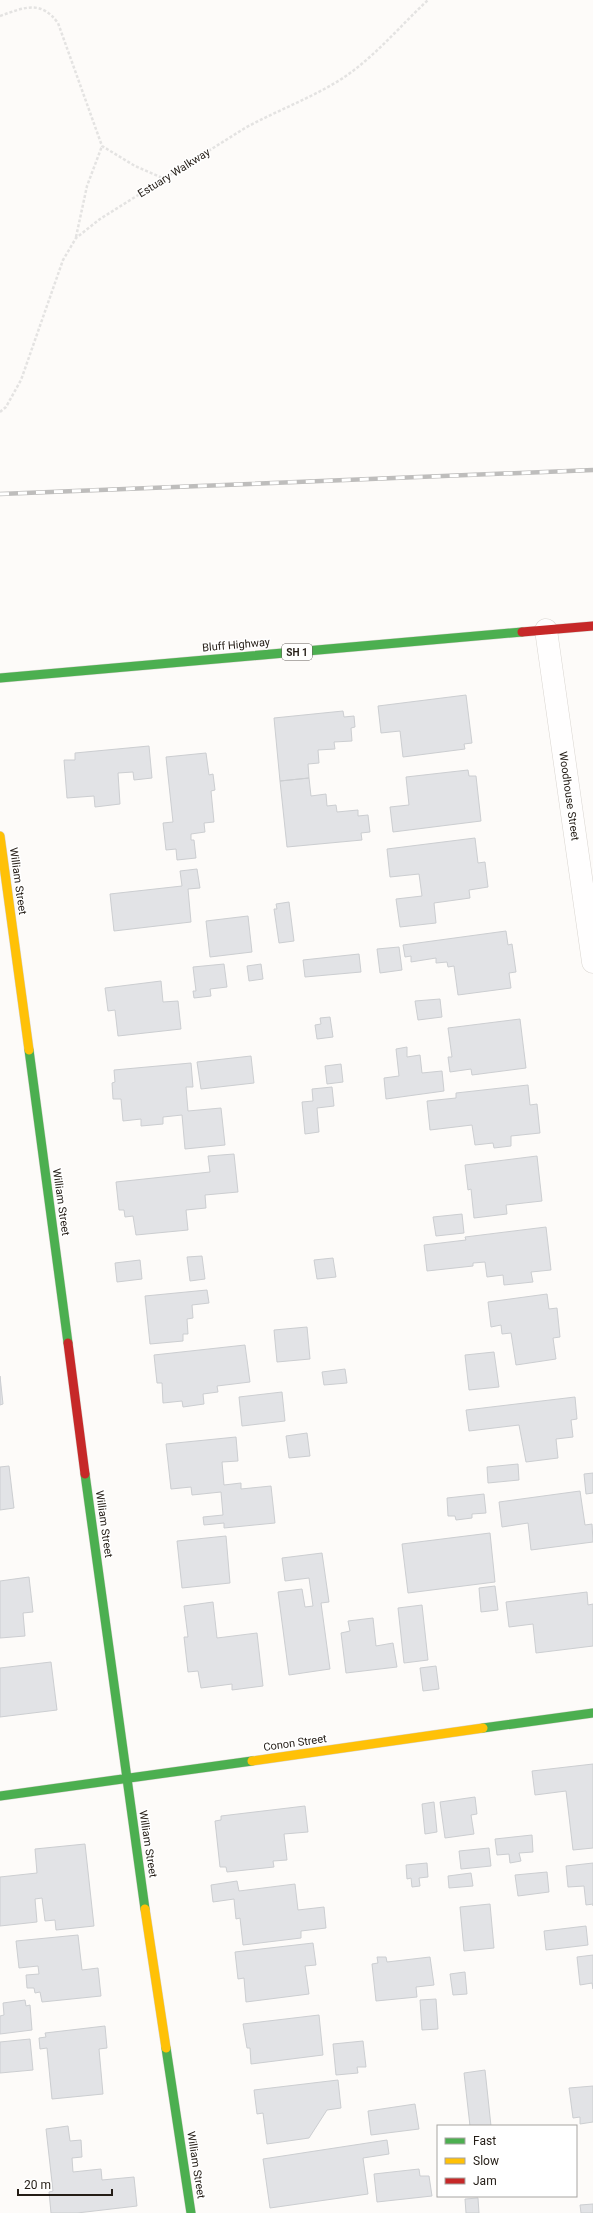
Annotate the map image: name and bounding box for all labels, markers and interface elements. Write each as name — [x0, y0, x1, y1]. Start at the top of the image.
street label: Estuary Walkway — [136, 145, 213, 200]
street label: Bluff Highway — [202, 635, 271, 654]
road number: SH 1 — [282, 644, 312, 660]
street label: Woodhouse Street — [556, 751, 582, 842]
street label: William Street — [7, 847, 29, 916]
street label: William Street — [50, 1168, 72, 1237]
street label: William Street — [93, 1490, 115, 1559]
street label: Conon Street — [263, 1732, 328, 1754]
street label: William Street — [136, 1809, 160, 1879]
legend — [437, 2125, 577, 2197]
street label: William Street — [184, 2130, 208, 2200]
text: Fast — [473, 2134, 496, 2148]
text: Slow — [473, 2154, 499, 2168]
scale bar — [18, 2171, 112, 2197]
text: Jam — [473, 2174, 497, 2188]
text: 20 m — [24, 2178, 51, 2192]

